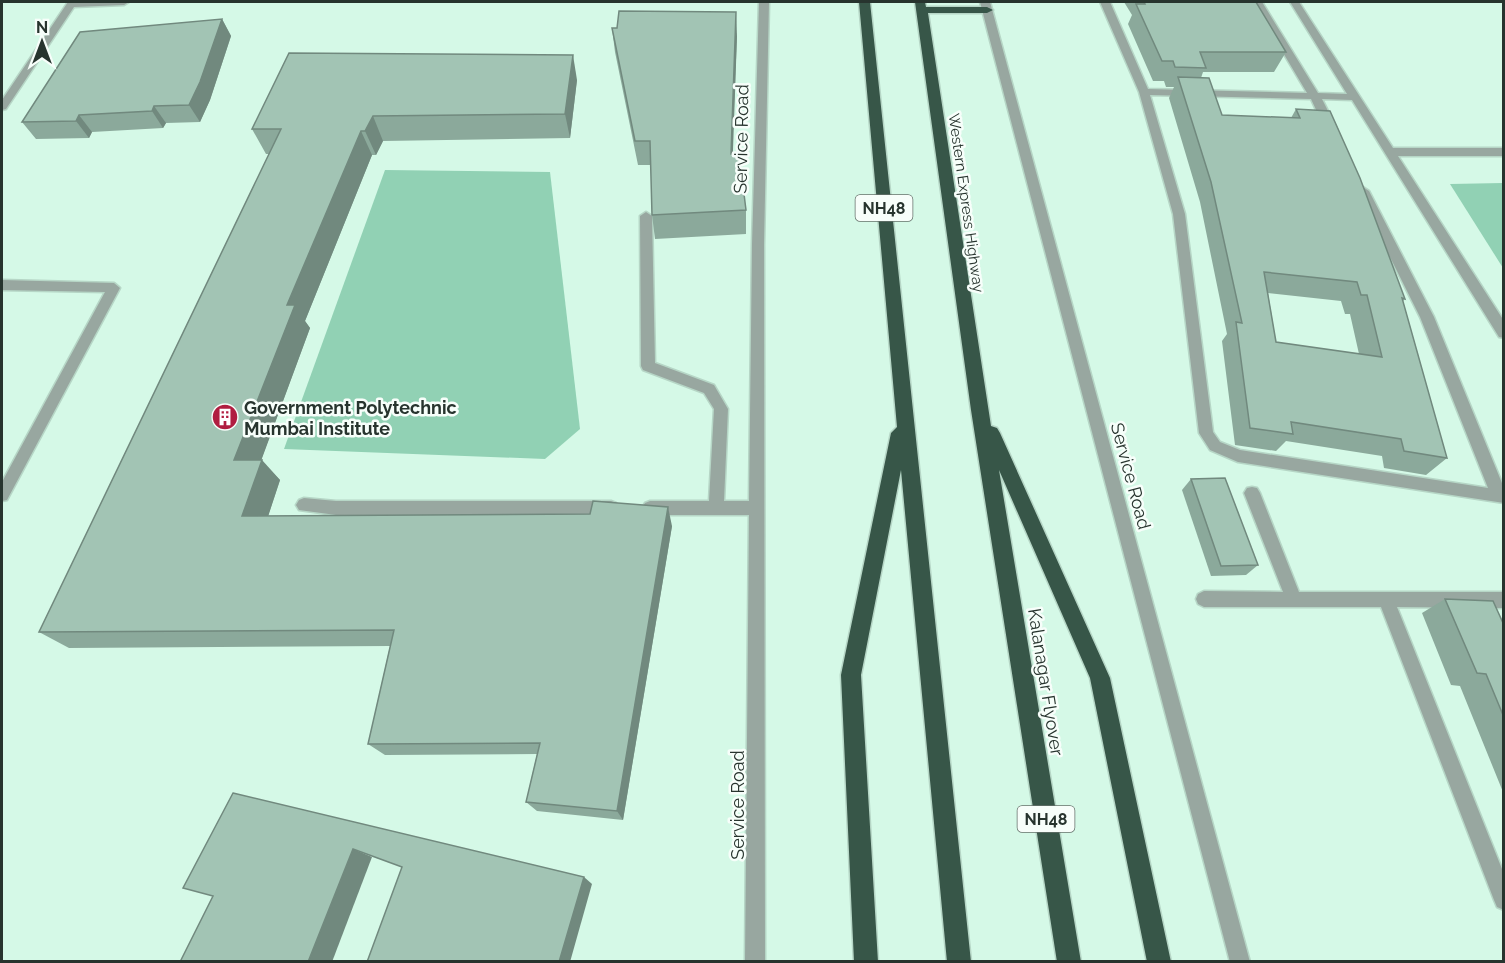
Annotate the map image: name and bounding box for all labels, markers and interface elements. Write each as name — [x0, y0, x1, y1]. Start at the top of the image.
north arrow — [12, 12, 72, 72]
text: N — [36, 18, 48, 37]
street label: Service Road — [730, 84, 752, 194]
street label: Western Express Highway — [945, 112, 987, 294]
road number: NH48 — [856, 195, 912, 221]
place label: Government Polytechnic Mumbai Institute — [244, 397, 457, 439]
building icon: Government Polytechnic Mumbai Institute — [210, 402, 240, 432]
street label: Service Road — [1107, 420, 1155, 532]
street label: Kalanagar Flyover — [1024, 607, 1068, 758]
street label: Service Road — [727, 750, 748, 860]
road number: NH48 — [1018, 806, 1074, 832]

